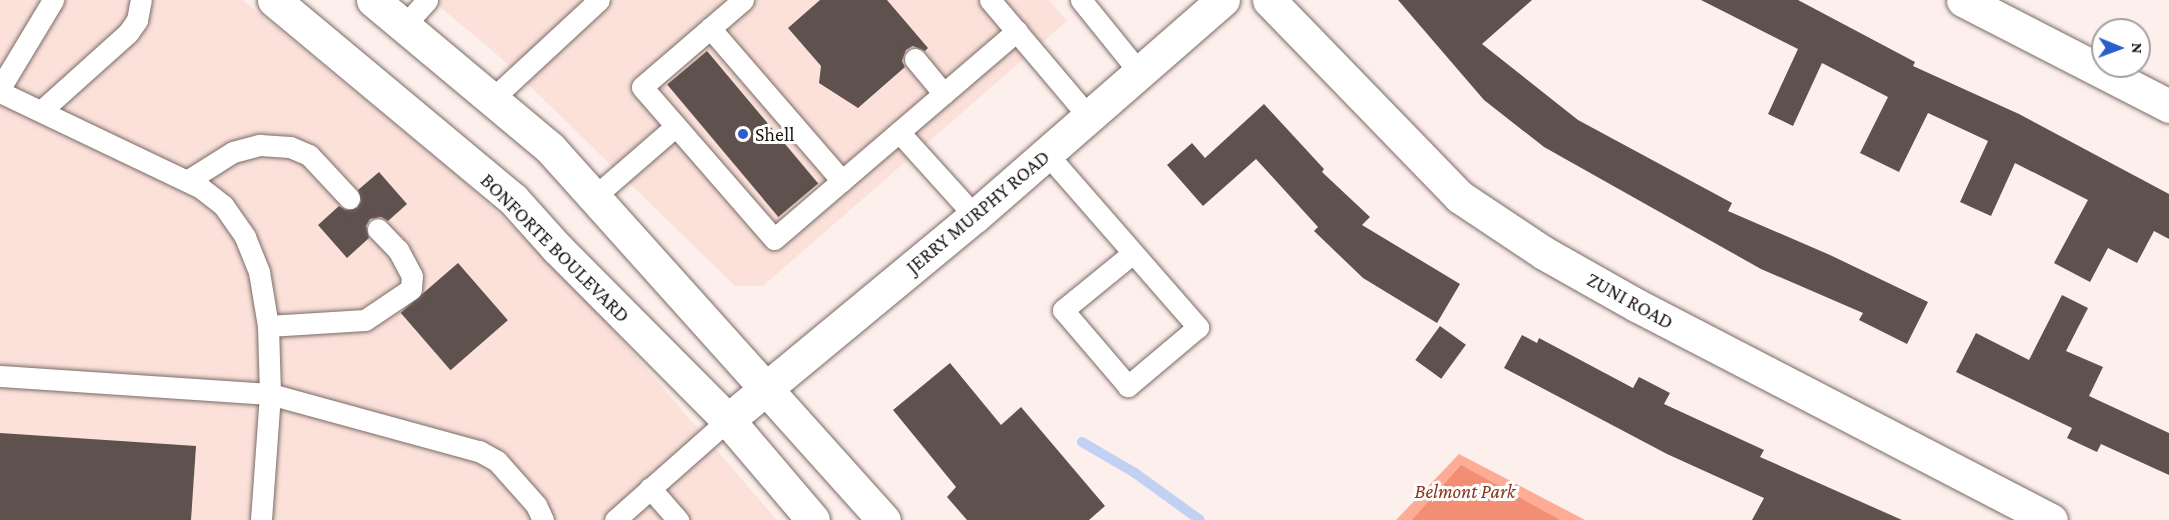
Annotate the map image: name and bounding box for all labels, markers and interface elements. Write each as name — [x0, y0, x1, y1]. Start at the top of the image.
north arrow — [2091, 18, 2151, 78]
text: N — [2129, 43, 2146, 54]
place label: Shell — [755, 122, 794, 146]
marker: Shell — [736, 127, 750, 141]
street label: JERRY MURPHY ROAD — [901, 145, 1055, 279]
street label: BONFORTE BOULEVARD — [475, 168, 635, 328]
street label: ZUNI ROAD — [1583, 267, 1677, 335]
park label: Belmont Park — [1415, 479, 1515, 503]

